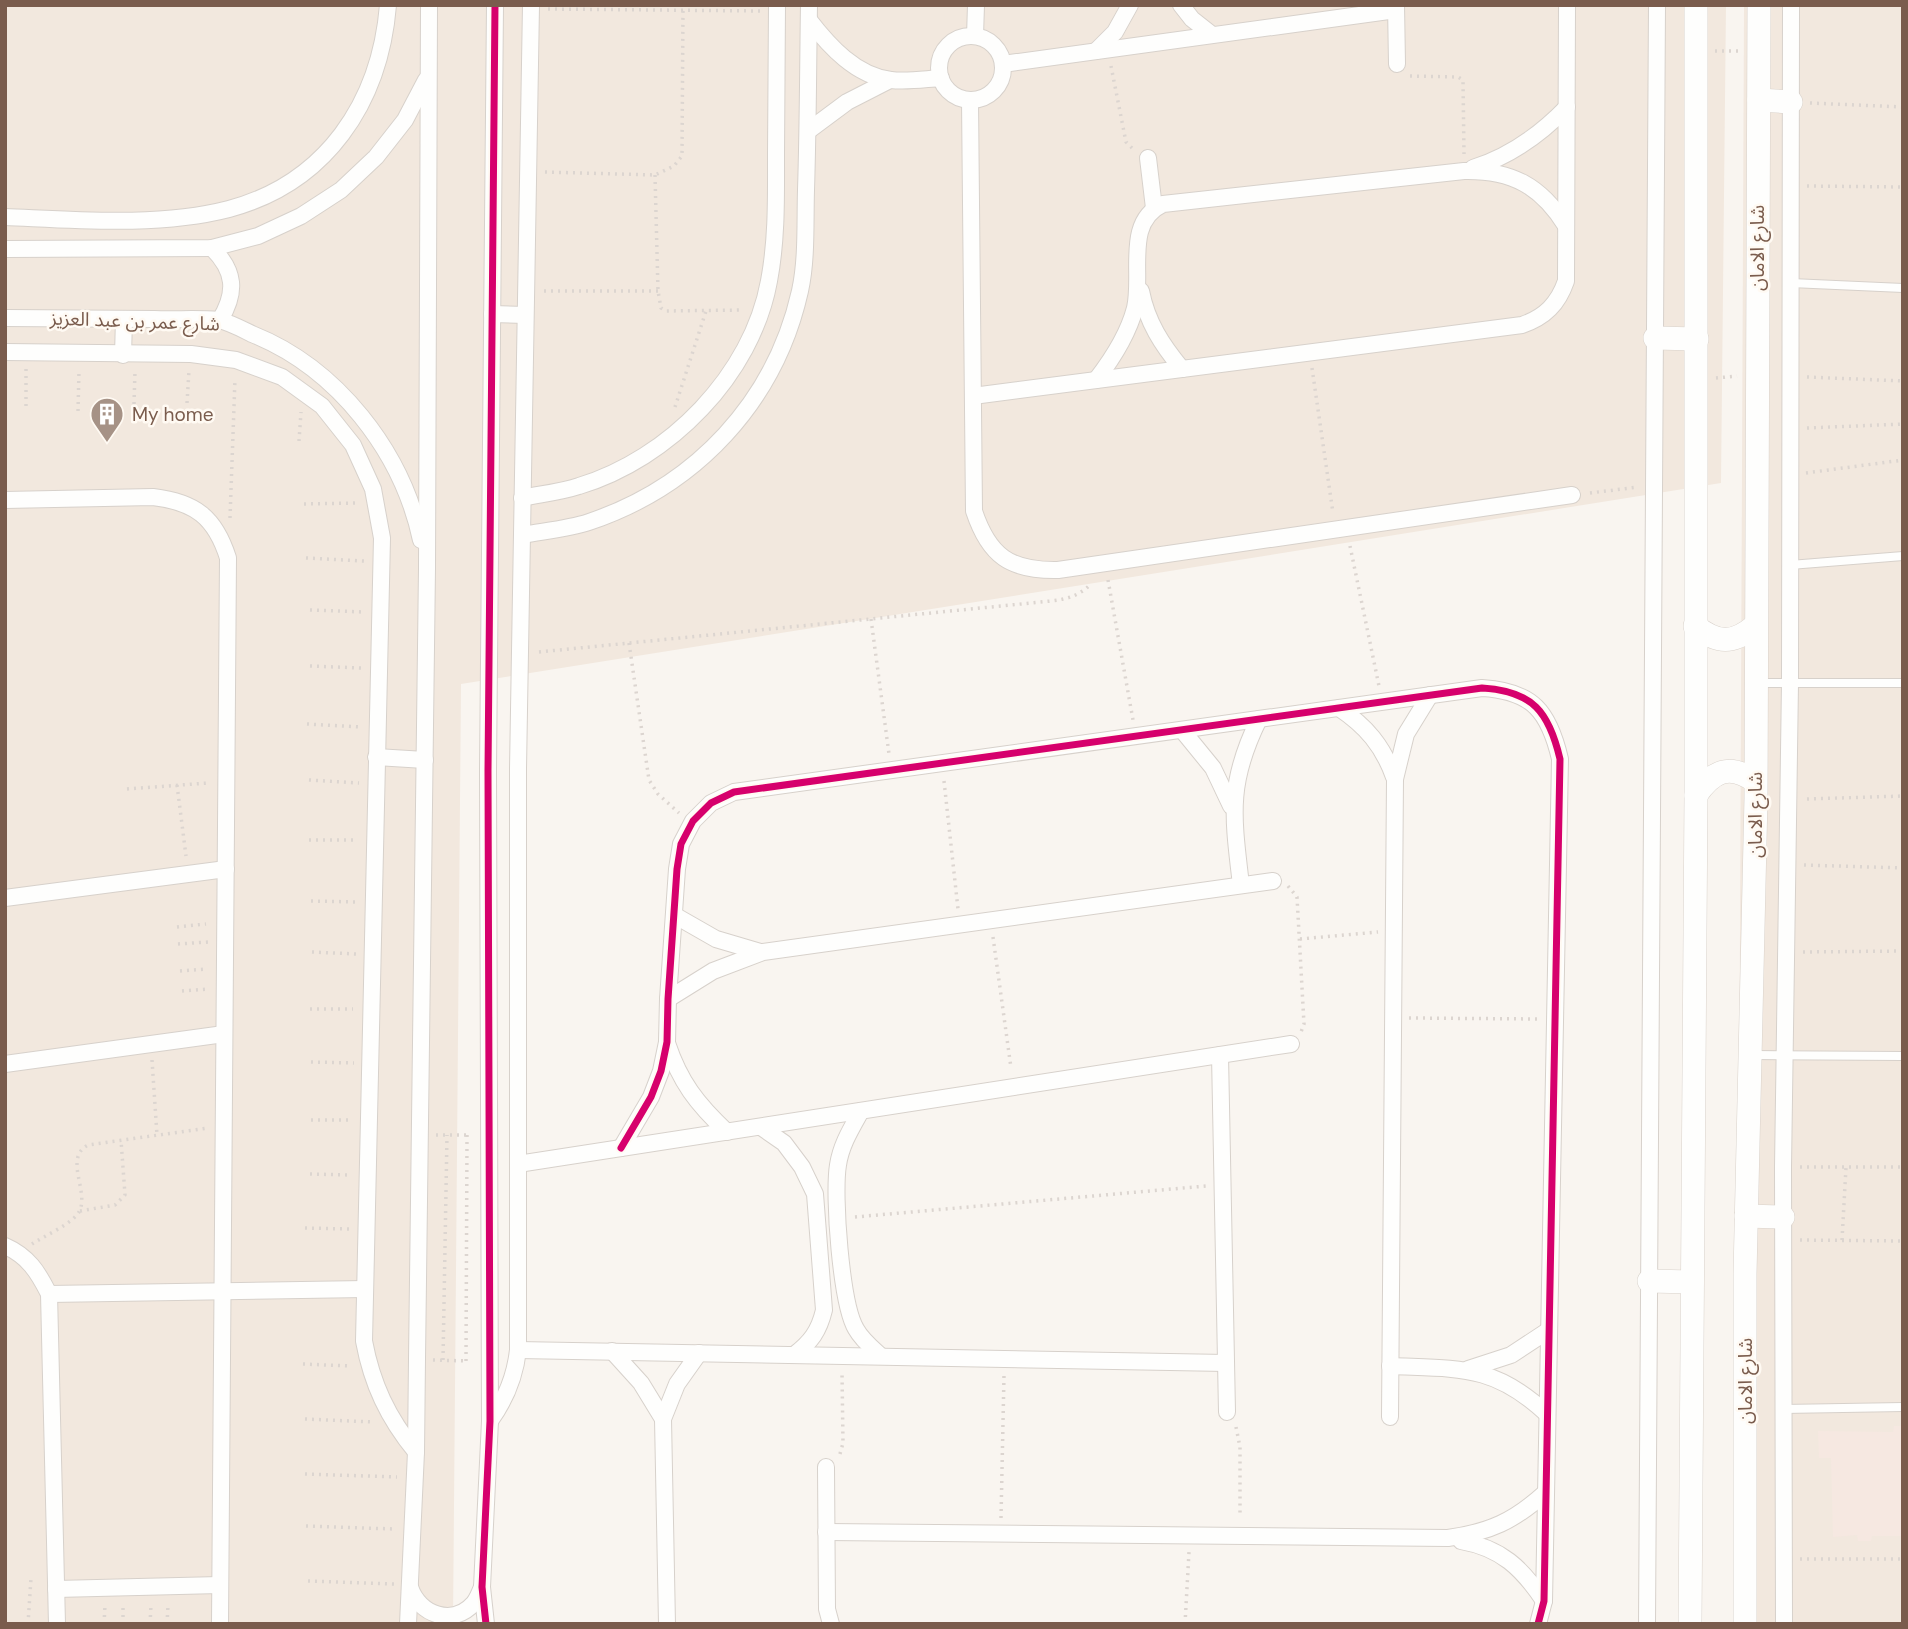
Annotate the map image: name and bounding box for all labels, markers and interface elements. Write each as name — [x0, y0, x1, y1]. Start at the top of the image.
street label: شارع الامان — [1745, 205, 1771, 291]
street label: شارع عمر بن عبد العزيز — [49, 306, 220, 337]
building icon: My home — [88, 395, 126, 444]
place label: My home — [132, 402, 214, 427]
street label: شارع الامان — [1743, 772, 1769, 858]
street label: شارع الامان — [1733, 1338, 1759, 1424]

